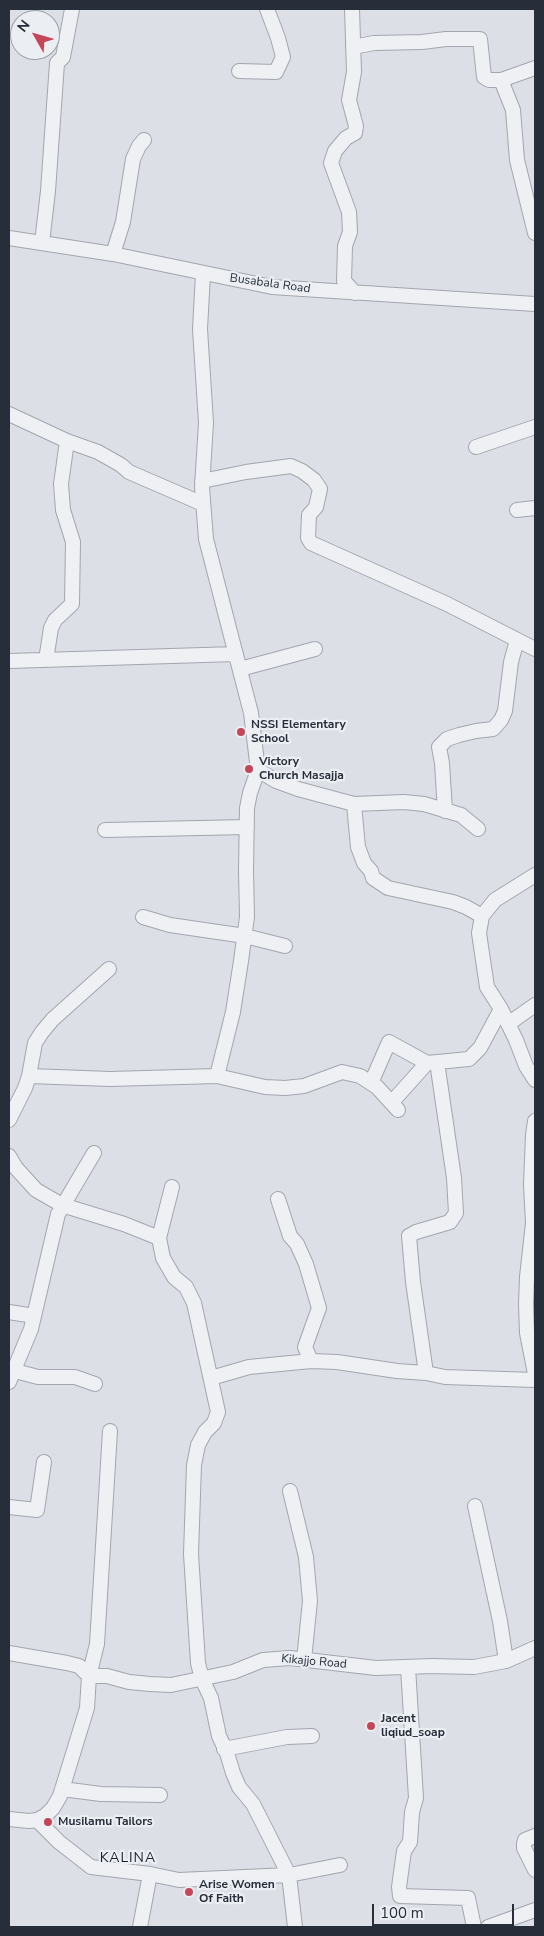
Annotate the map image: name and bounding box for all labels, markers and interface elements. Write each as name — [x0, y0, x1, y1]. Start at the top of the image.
north arrow — [10, 10, 60, 60]
text: N — [13, 16, 34, 36]
street label: Busabala Road — [229, 271, 311, 297]
place label: NSSI Elementary School — [251, 718, 346, 746]
marker: NSSI Elementary School — [235, 726, 247, 738]
place label: Victory Church Masajja — [259, 755, 344, 783]
marker: Victory Church Masajja — [243, 763, 255, 775]
street label: Kikajjo Road — [281, 1652, 347, 1672]
place label: Jacent liqiud_soap — [381, 1712, 445, 1740]
marker: Jacent liqiud_soap — [365, 1720, 377, 1732]
place label: Musilamu Tailors — [58, 1815, 153, 1829]
marker: Musilamu Tailors — [42, 1816, 54, 1828]
district label: KALINA — [99, 1851, 157, 1867]
place label: Arise Women Of Faith — [199, 1878, 275, 1906]
marker: Arise Women Of Faith — [183, 1886, 195, 1898]
scale bar — [374, 1894, 516, 1926]
text: 100 m — [380, 1903, 424, 1923]

